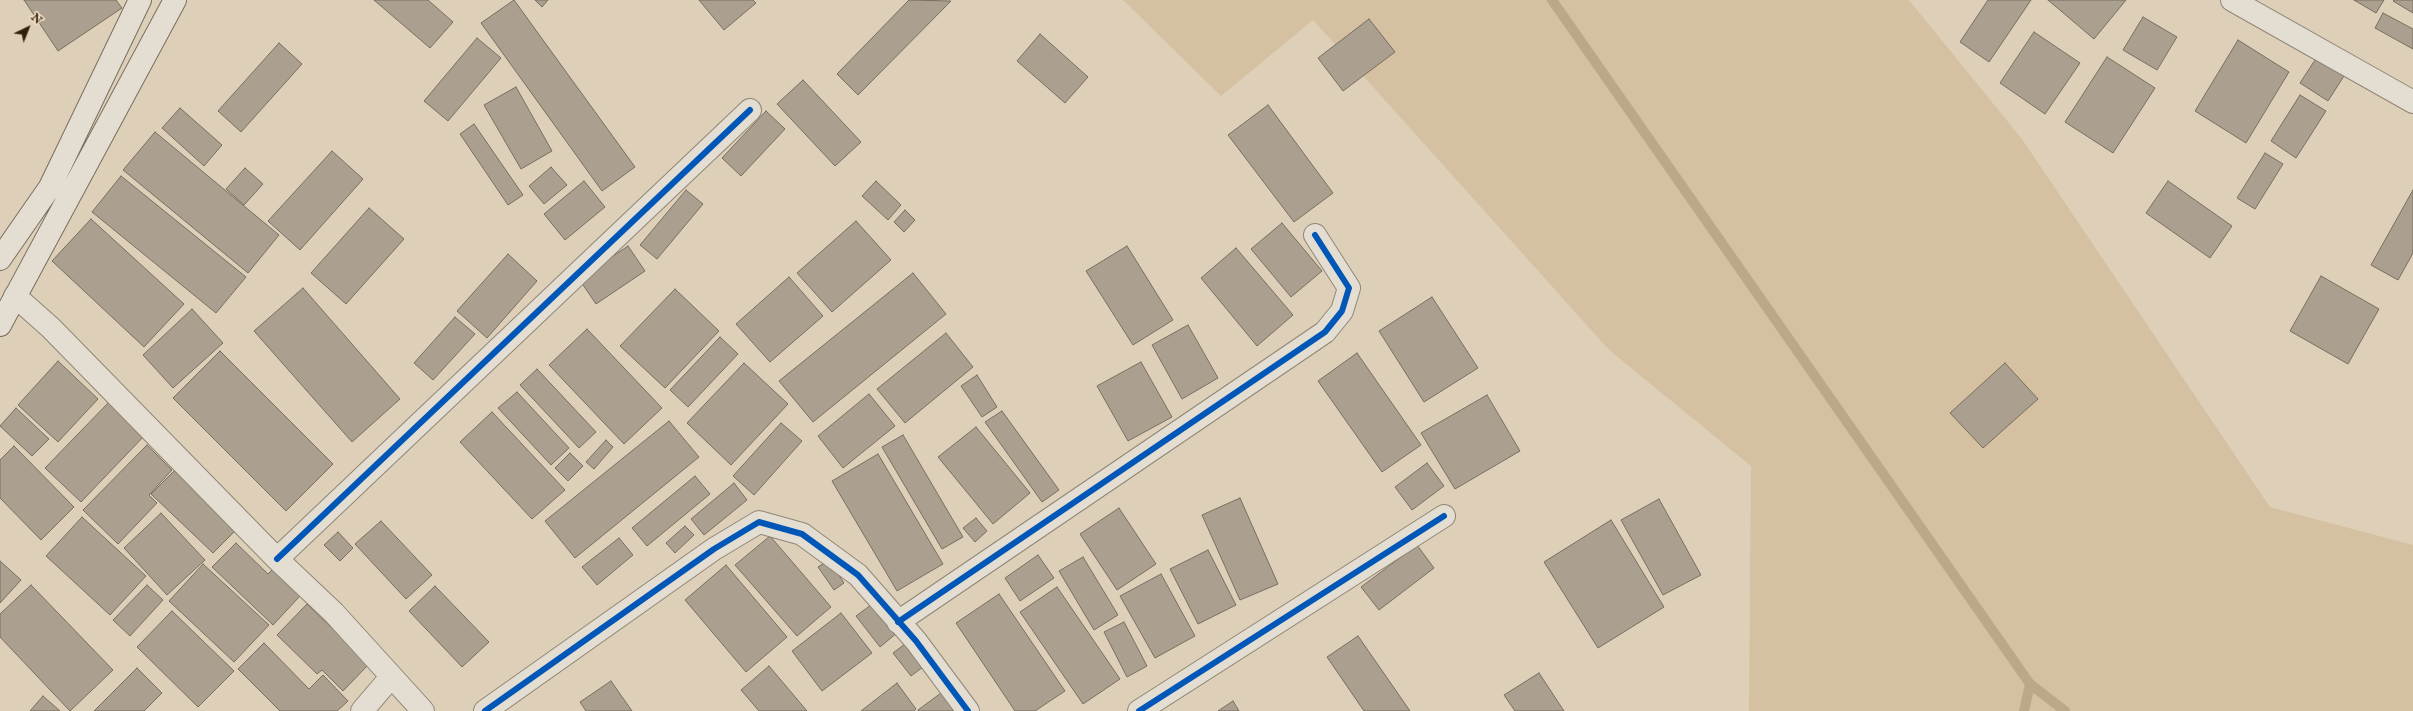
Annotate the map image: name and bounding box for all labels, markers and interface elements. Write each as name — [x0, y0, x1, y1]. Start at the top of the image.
north arrow — [8, 8, 48, 48]
text: N — [28, 11, 45, 27]

